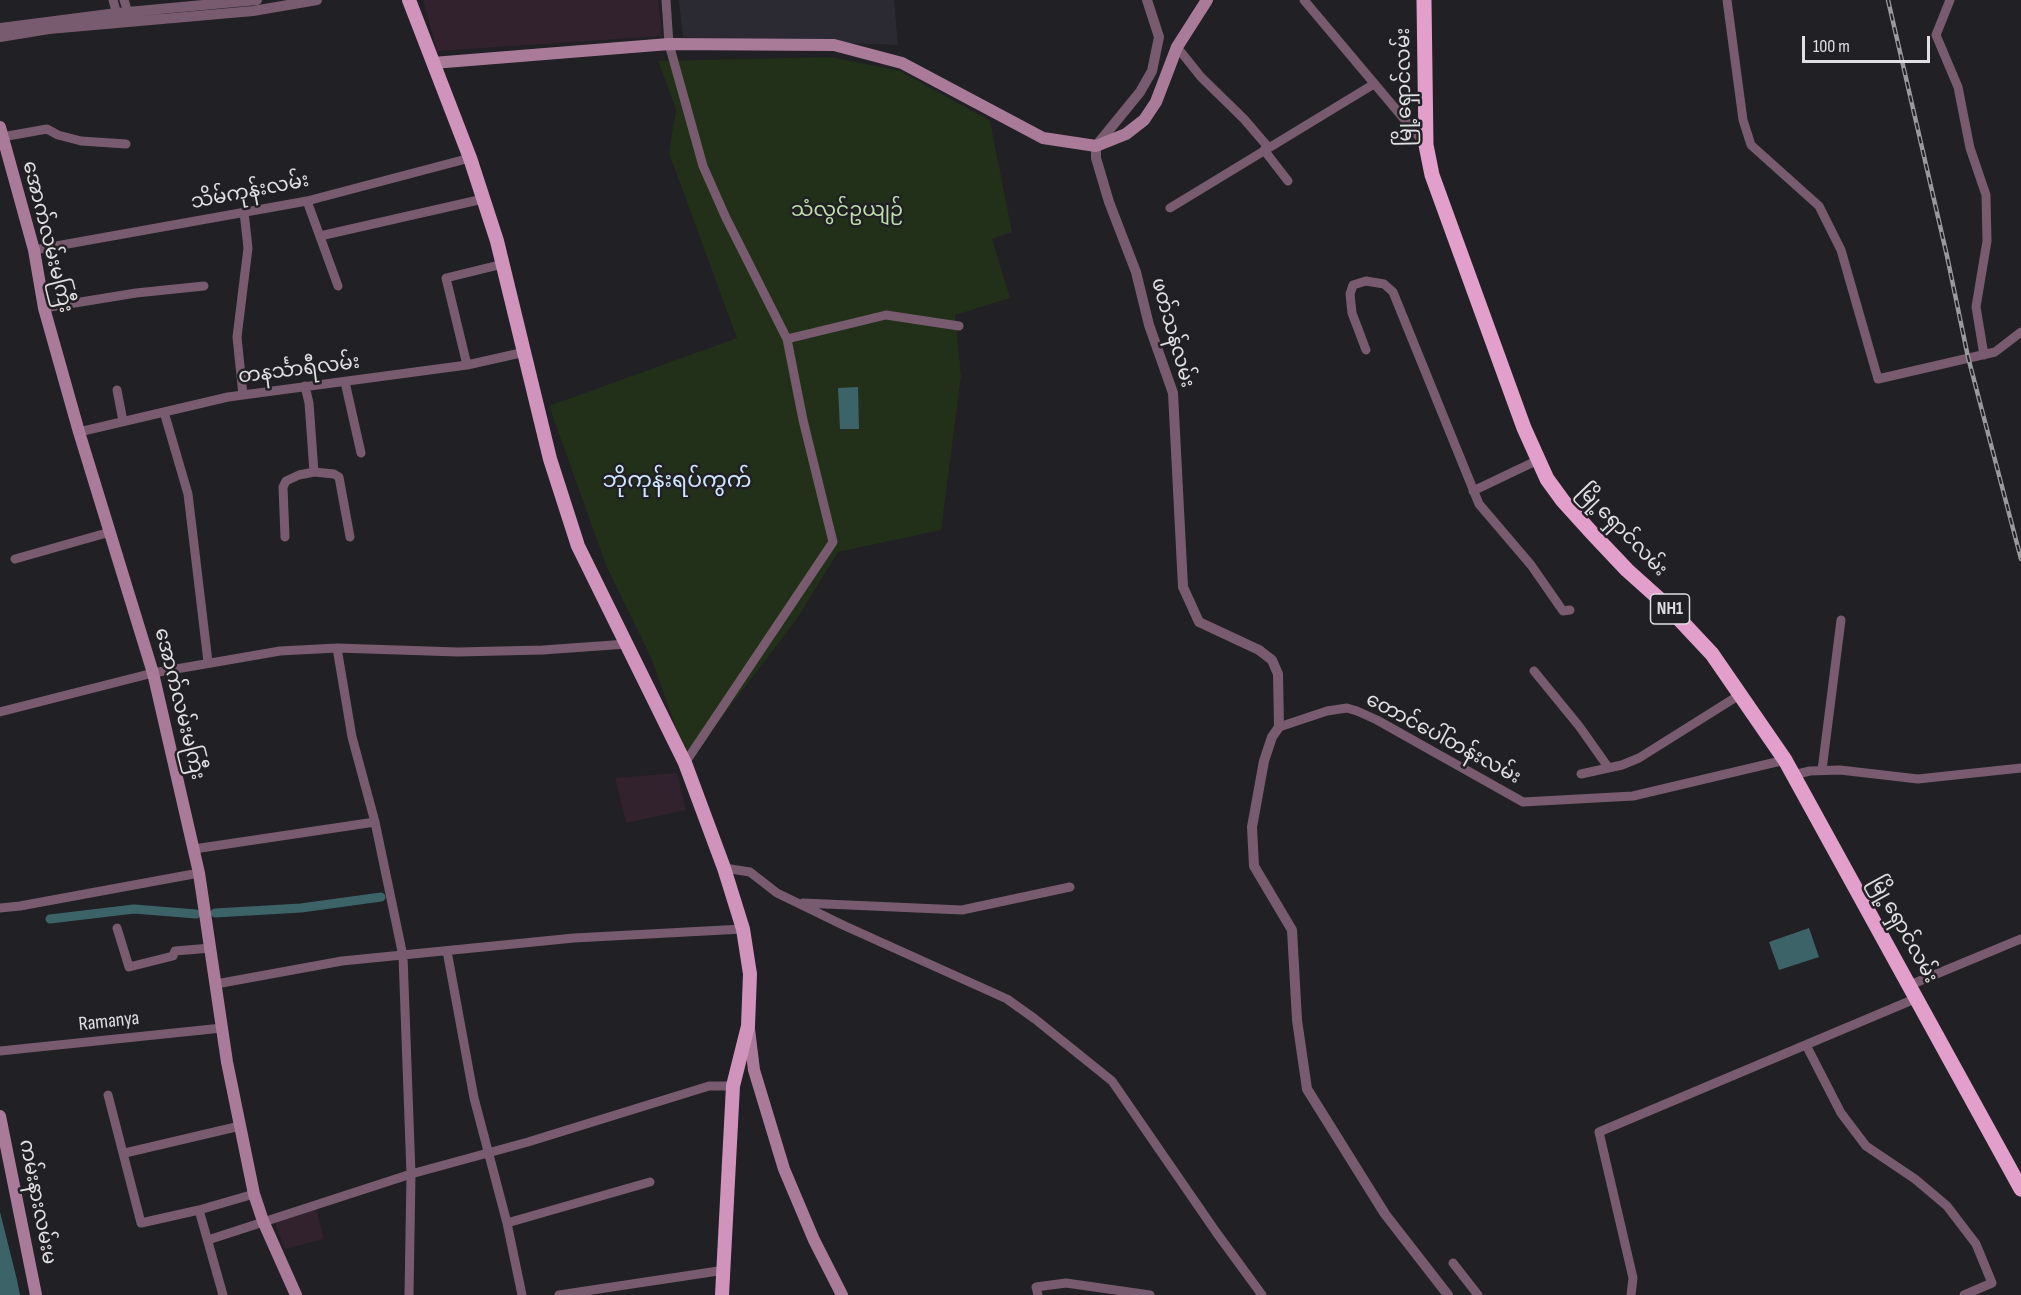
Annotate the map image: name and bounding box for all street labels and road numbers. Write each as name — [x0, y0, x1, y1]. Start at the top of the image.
street label: မြို့ရှောင်လမ်း — [1392, 28, 1418, 146]
street label: အောက်လမ်းမကြီး — [17, 159, 77, 315]
street label: သိမ်ကုန်းလမ်း — [189, 169, 311, 215]
street label: ဖတ်သန်လမ်း — [1145, 275, 1199, 391]
street label: တနင်္သာရီလမ်း — [237, 351, 361, 389]
street label: မြို့ရှောင်လမ်း — [1572, 480, 1672, 582]
road number: NH1 — [1650, 594, 1690, 624]
street label: အောက်လမ်းမကြီး — [149, 626, 209, 782]
street label: တောင်ပေါ်တန်းလမ်း — [1361, 688, 1525, 790]
street label: မြို့ရှောင်လမ်း — [1864, 872, 1942, 988]
street label: Ramanya — [77, 1007, 141, 1037]
street label: ကမ်းနားလမ်းမ — [13, 1137, 61, 1267]

